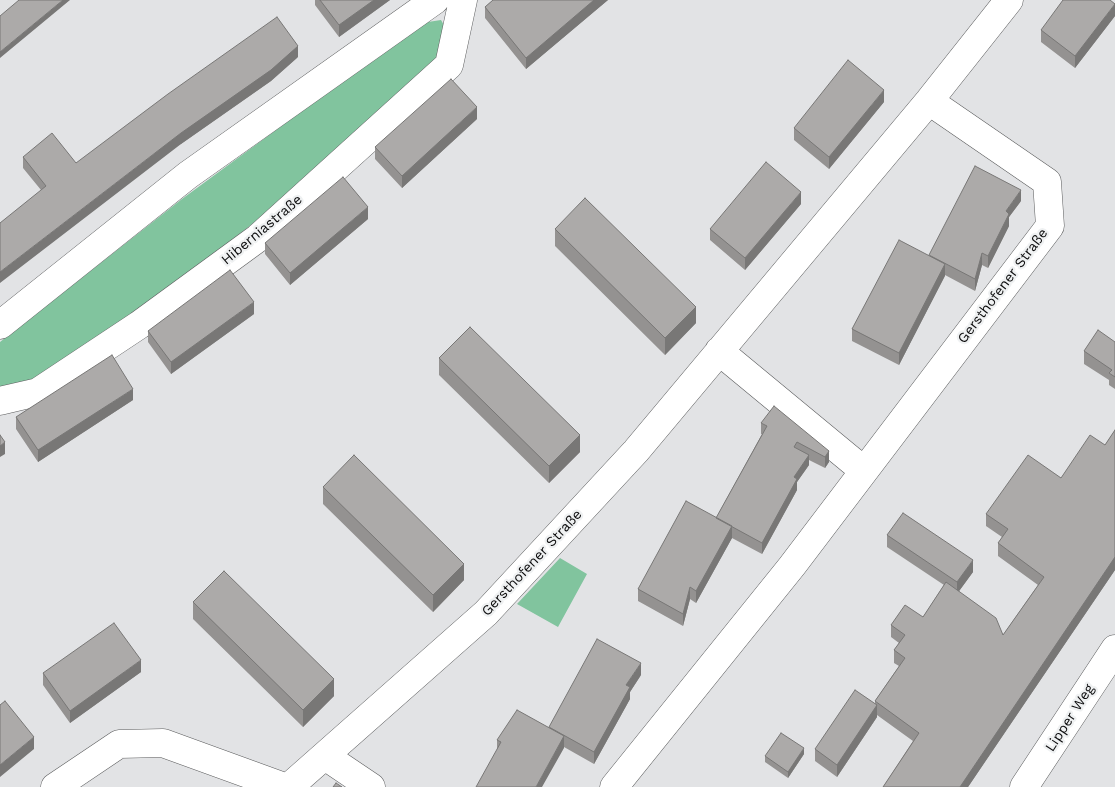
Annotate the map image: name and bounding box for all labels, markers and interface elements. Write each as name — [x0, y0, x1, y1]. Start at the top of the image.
street label: Hiberniastraße — [218, 191, 306, 269]
street label: Gersthofener Straße — [954, 225, 1052, 347]
street label: Gersthofener Straße — [478, 506, 586, 620]
street label: Lipper Weg — [1042, 681, 1098, 755]

